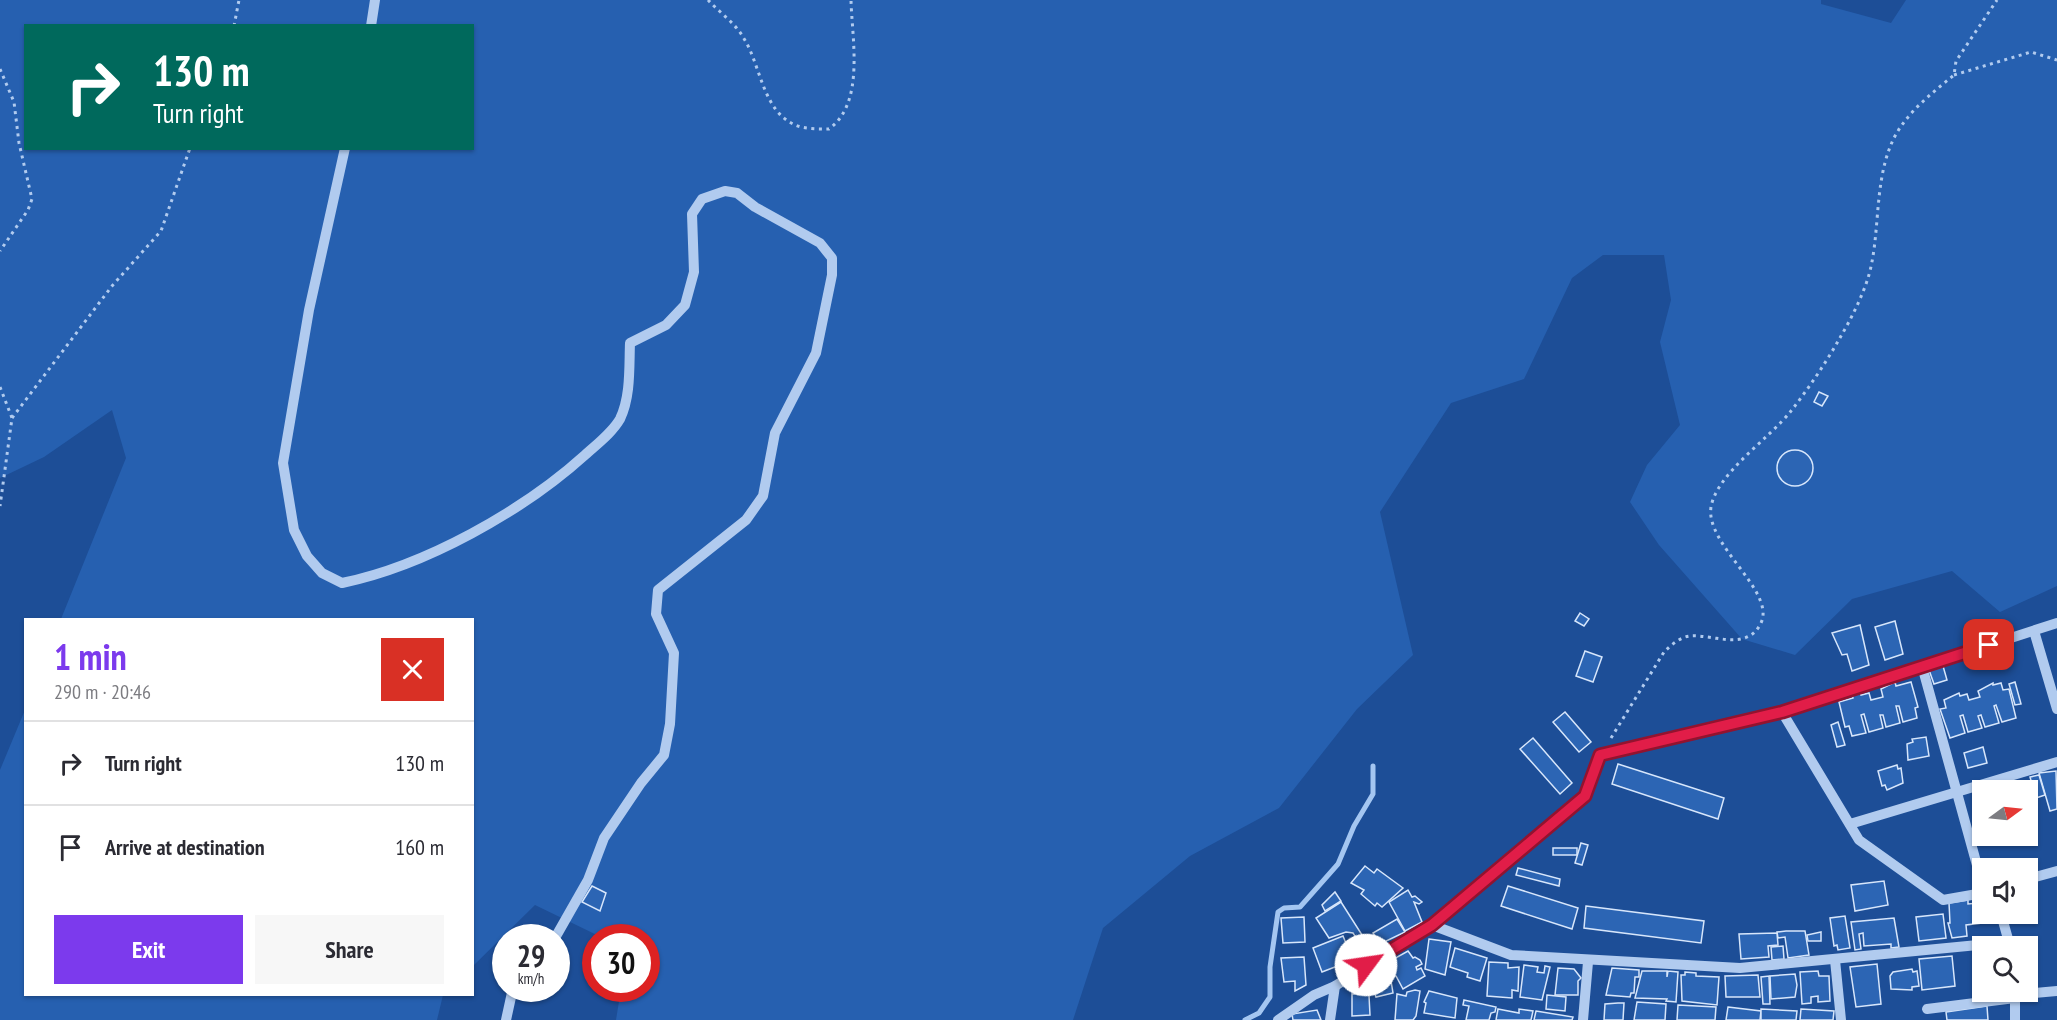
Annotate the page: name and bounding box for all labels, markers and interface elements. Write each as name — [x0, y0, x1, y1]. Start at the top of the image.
text: 130 m — [153, 43, 250, 98]
icon: right — [54, 48, 132, 126]
text: Turn right — [153, 96, 244, 130]
pin — [1963, 619, 2014, 670]
icon: arrive — [1972, 628, 2005, 661]
text: 1 min — [54, 633, 127, 680]
button: close — [381, 638, 444, 701]
text: 290 m · 20:46 — [54, 679, 151, 705]
icon: right — [54, 747, 87, 780]
text: Turn right — [105, 749, 182, 777]
text: 130 m — [395, 749, 444, 777]
north arrow — [1972, 780, 2038, 846]
map controls — [1972, 780, 2038, 1002]
icon: arrive — [54, 831, 87, 864]
text: Arrive at destination — [105, 833, 265, 861]
text: 160 m — [395, 833, 444, 861]
button: sound — [1972, 858, 2038, 924]
button: Exit — [54, 915, 243, 984]
button: Share — [255, 915, 444, 984]
speed limit sign: 30 — [582, 924, 660, 1002]
position arrow — [1334, 933, 1398, 997]
text: 29 — [517, 936, 545, 975]
button: search — [1972, 936, 2038, 1002]
text: km/h — [518, 969, 544, 988]

